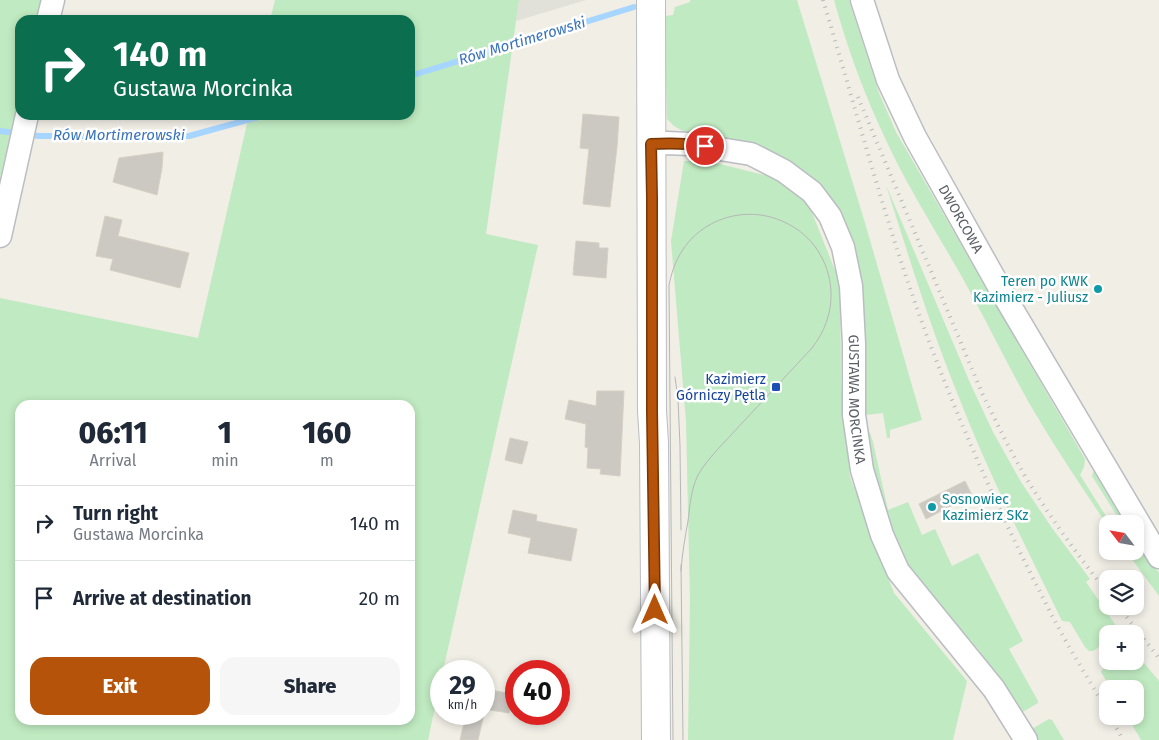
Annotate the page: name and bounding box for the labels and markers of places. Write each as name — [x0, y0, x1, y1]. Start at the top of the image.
pin — [684, 125, 726, 167]
place label: Teren po KWK Kazimierz - Juliusz — [973, 273, 1089, 306]
marker: Teren po KWK Kazimierz - Juliusz — [1092, 283, 1104, 295]
place label: Kazimierz Górniczy Pętla — [676, 371, 766, 404]
marker: Kazimierz Górniczy Pętla — [770, 381, 782, 393]
place label: Sosnowiec Kazimierz SKz — [942, 491, 1029, 524]
marker: Sosnowiec Kazimierz SKz — [926, 501, 938, 513]

